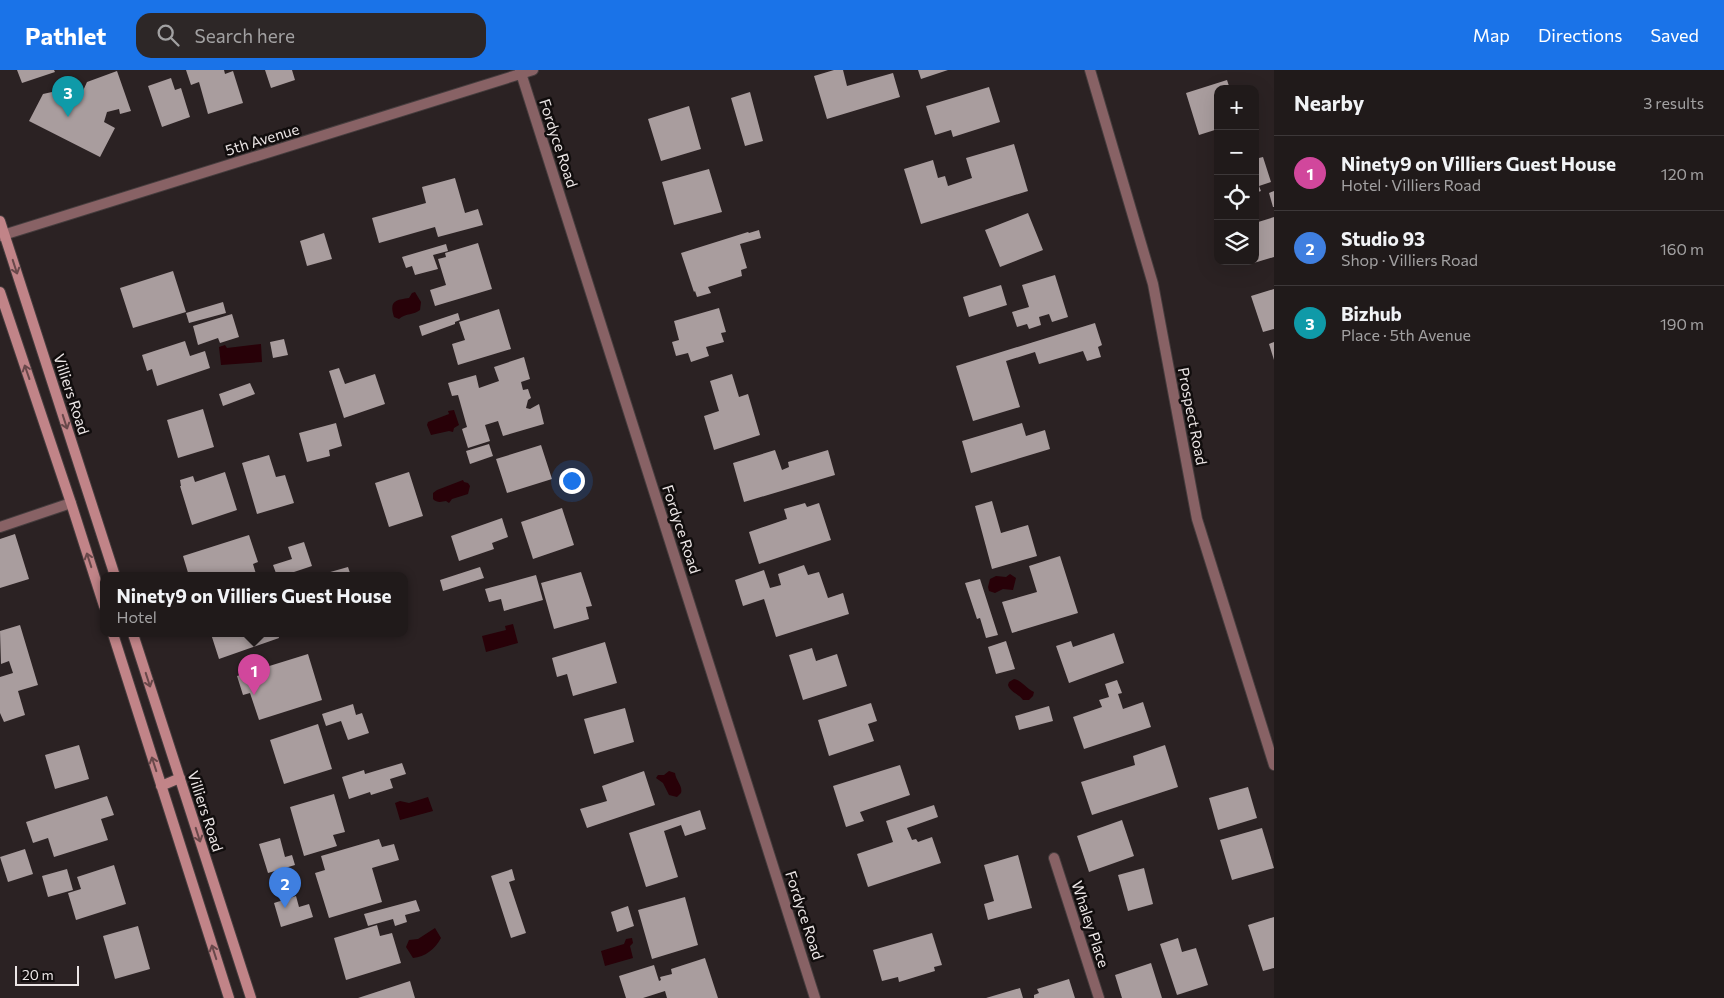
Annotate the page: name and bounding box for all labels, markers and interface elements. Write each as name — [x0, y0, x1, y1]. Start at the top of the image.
search box — [136, 13, 486, 58]
text: Pathlet — [25, 21, 106, 50]
icon: search — [154, 21, 182, 49]
text: Search here — [194, 24, 295, 47]
text: Map — [1473, 24, 1510, 46]
text: Directions — [1538, 24, 1622, 46]
text: Saved — [1650, 24, 1699, 46]
pin: 3 — [52, 76, 84, 117]
map controls — [1214, 85, 1259, 265]
button: + — [1214, 85, 1259, 130]
text: Nearby — [1294, 90, 1364, 115]
text: 3 results — [1643, 93, 1704, 112]
street label: Fordyce Road — [536, 96, 582, 190]
street label: 5th Avenue — [223, 119, 301, 159]
button: − — [1214, 130, 1259, 175]
text: Ninety9 on Villiers Guest House — [1341, 152, 1616, 175]
text: 1 — [1306, 164, 1314, 183]
text: 120 m — [1661, 164, 1704, 183]
button: locate — [1214, 175, 1259, 220]
text: Hotel · Villiers Road — [1341, 175, 1481, 194]
button: layers — [1214, 220, 1259, 265]
text: Studio 93 — [1341, 227, 1425, 250]
text: 2 — [1305, 239, 1315, 258]
text: 160 m — [1660, 239, 1704, 258]
text: Shop · Villiers Road — [1341, 250, 1478, 269]
one-way arrow — [11, 259, 20, 275]
text: Bizhub — [1341, 302, 1402, 325]
text: 3 — [1305, 314, 1315, 333]
text: 190 m — [1660, 314, 1704, 333]
text: Place · 5th Avenue — [1341, 325, 1471, 344]
street label: Villiers Road — [50, 351, 94, 437]
one-way arrow — [22, 365, 31, 381]
street label: Prospect Road — [1175, 366, 1211, 466]
one-way arrow — [61, 414, 70, 429]
your location — [559, 468, 585, 494]
street label: Fordyce Road — [659, 482, 705, 576]
one-way arrow — [84, 552, 94, 568]
popup — [100, 572, 408, 637]
text: Ninety9 on Villiers Guest House — [116, 584, 392, 607]
text: Hotel — [116, 607, 157, 626]
pin: 1 — [238, 654, 270, 695]
one-way arrow — [144, 672, 154, 688]
one-way arrow — [149, 756, 159, 772]
street label: Villiers Road — [184, 768, 228, 854]
one-way arrow — [194, 826, 203, 842]
pin: 2 — [269, 867, 301, 908]
street label: Fordyce Road — [782, 868, 828, 962]
street label: Whaley Place — [1068, 878, 1114, 970]
one-way arrow — [209, 944, 219, 960]
scale bar — [15, 963, 79, 986]
text: 20 m — [22, 966, 54, 983]

